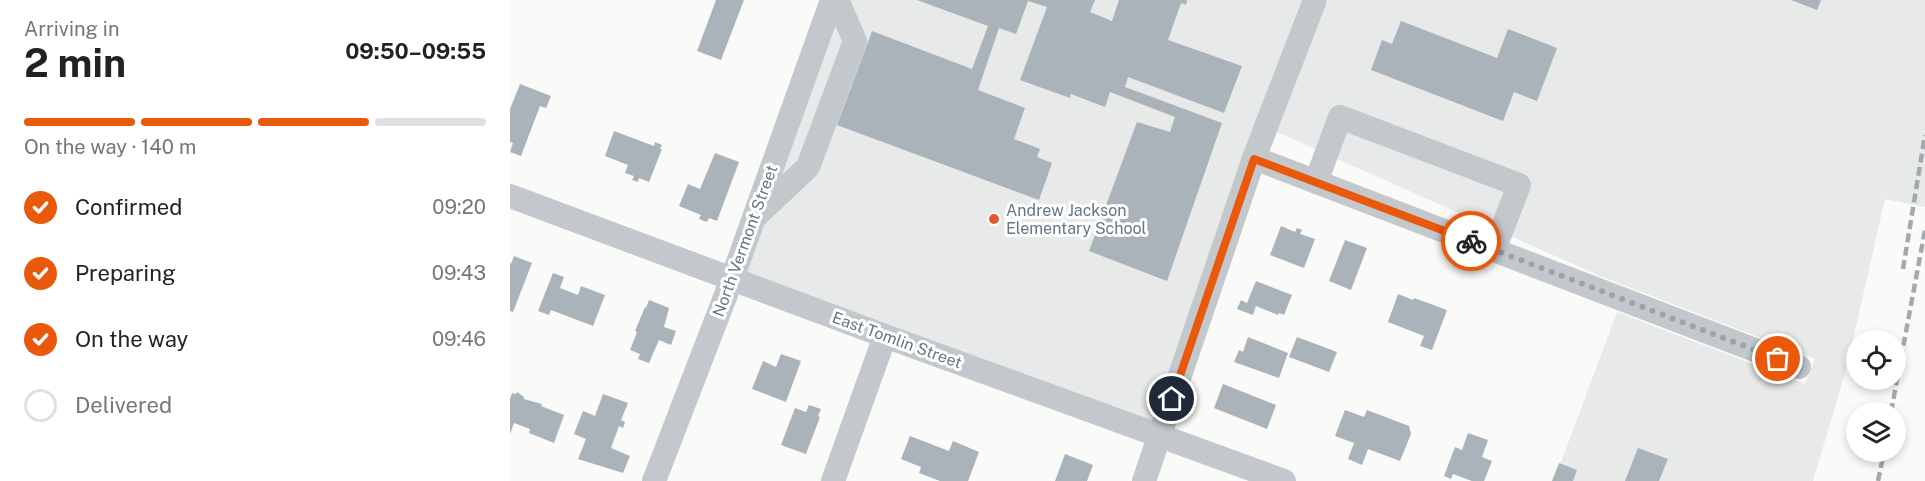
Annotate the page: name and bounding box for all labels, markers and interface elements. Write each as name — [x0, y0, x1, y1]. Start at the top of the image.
text: Arriving in — [24, 17, 119, 41]
text: 09:50–09:55 — [345, 38, 486, 64]
text: 2 min — [24, 40, 126, 86]
text: On the way · 140 m — [24, 135, 196, 159]
street label: North Vermont Street — [709, 163, 781, 319]
icon: check — [24, 191, 57, 224]
text: Confirmed — [75, 194, 182, 220]
text: 09:20 — [432, 195, 486, 219]
place label: Andrew Jackson Elementary School — [1006, 201, 1147, 238]
courier — [1441, 211, 1501, 271]
marker: Andrew Jackson Elementary School — [987, 212, 1001, 226]
icon: bike — [1455, 225, 1488, 258]
icon: check — [24, 257, 57, 290]
text: Preparing — [75, 260, 176, 286]
text: 09:43 — [432, 261, 486, 285]
street label: East Tomlin Street — [830, 308, 964, 372]
icon: check — [24, 323, 57, 356]
text: On the way — [75, 326, 188, 352]
text: 09:46 — [432, 327, 486, 351]
map controls — [1846, 330, 1906, 462]
button: locate — [1846, 330, 1906, 390]
pin — [1752, 333, 1803, 384]
icon: bag — [1761, 342, 1794, 375]
pin — [1146, 373, 1197, 424]
icon: home — [1155, 382, 1188, 415]
text: Delivered — [75, 392, 172, 418]
button: layers — [1846, 402, 1906, 462]

